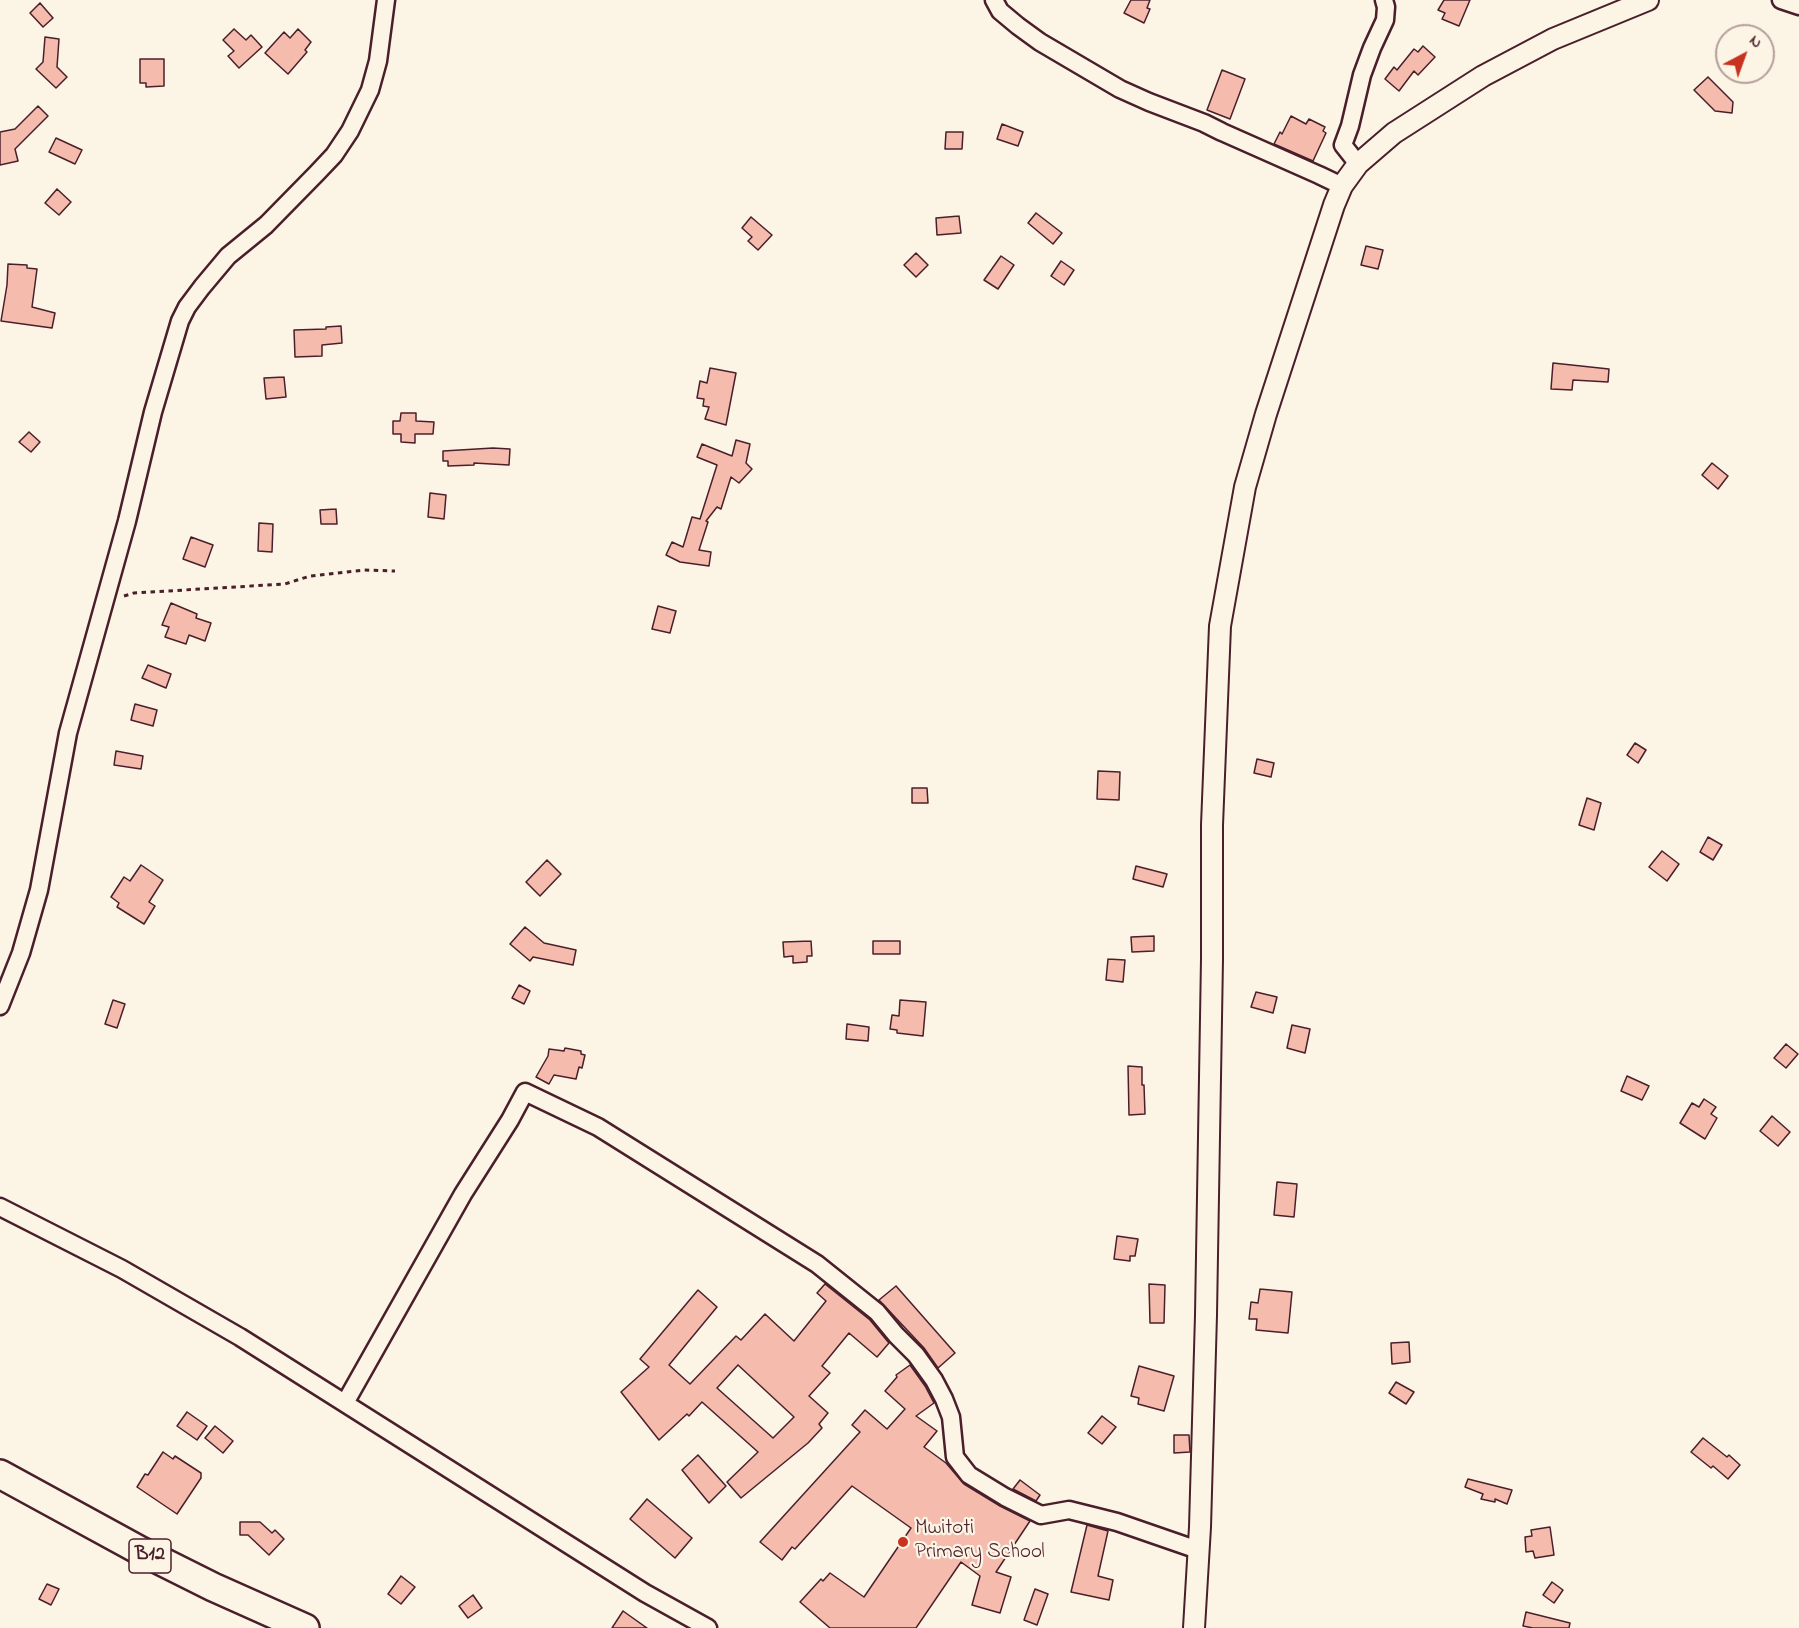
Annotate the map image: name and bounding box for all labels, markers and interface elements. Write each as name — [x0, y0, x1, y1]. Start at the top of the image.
north arrow — [1715, 24, 1775, 84]
text: N — [1744, 29, 1767, 55]
place label: Mwitoti Primary School — [915, 1517, 1045, 1567]
marker: Mwitoti Primary School — [896, 1535, 910, 1549]
road number: B12 — [129, 1539, 171, 1573]

